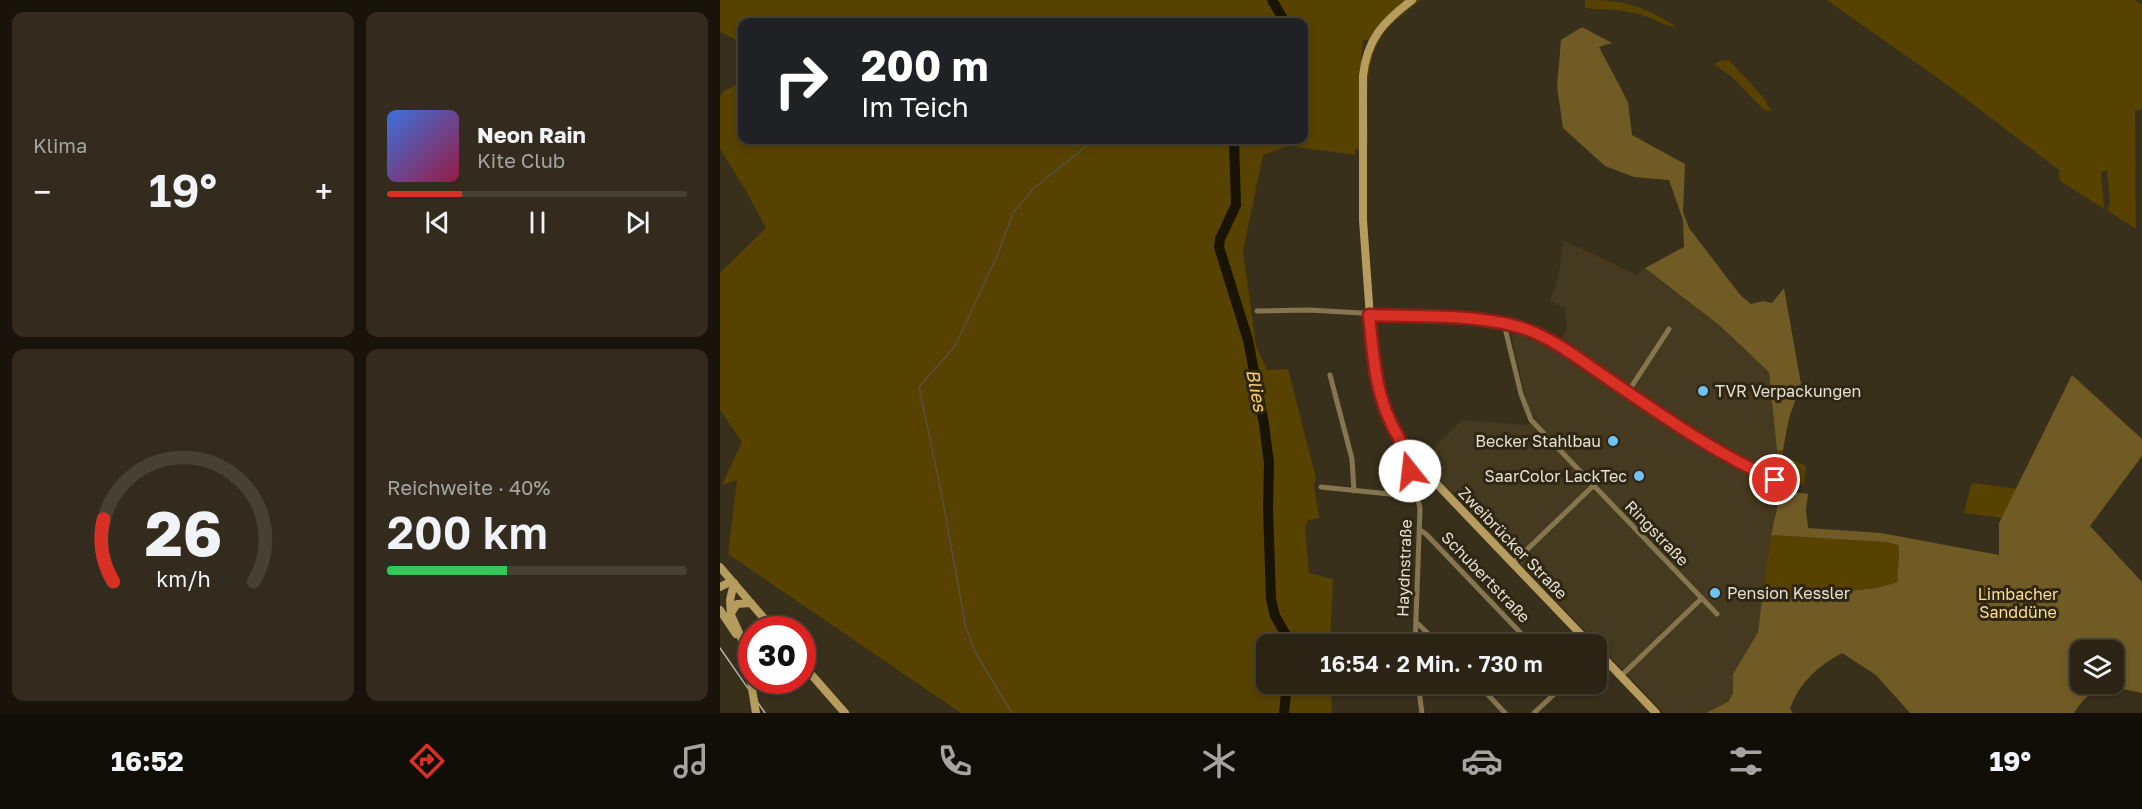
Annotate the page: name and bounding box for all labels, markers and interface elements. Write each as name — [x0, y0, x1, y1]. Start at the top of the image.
text: 200 m — [861, 40, 988, 90]
icon: right — [762, 42, 840, 120]
text: Im Teich — [861, 91, 969, 123]
text: Neon Rain — [477, 121, 586, 148]
text: Klima — [33, 133, 87, 157]
text: Kite Club — [477, 148, 565, 172]
text: 19° — [149, 163, 217, 217]
text: − — [33, 172, 51, 211]
text: + — [315, 172, 333, 211]
icon: previous — [421, 206, 454, 239]
icon: pause — [521, 206, 554, 239]
icon: next — [621, 206, 654, 239]
water label: Blies — [1242, 367, 1272, 414]
place label: TVR Verpackungen — [1715, 381, 1861, 401]
marker: TVR Verpackungen — [1696, 384, 1710, 398]
place label: Becker Stahlbau — [1475, 431, 1601, 451]
marker: Becker Stahlbau — [1606, 434, 1620, 448]
position arrow — [1378, 439, 1442, 503]
pin — [1749, 454, 1800, 505]
icon: arrive — [1758, 463, 1791, 496]
place label: SaarColor LackTec — [1485, 466, 1627, 486]
marker: SaarColor LackTec — [1632, 469, 1646, 483]
text: Reichweite · 40% — [387, 475, 550, 499]
street label: Zweibrücker Straße — [1454, 483, 1572, 603]
text: 26 — [144, 495, 222, 570]
street label: Ringstraße — [1621, 496, 1693, 570]
text: 200 km — [387, 505, 548, 559]
street label: Haydnstraße — [1392, 519, 1416, 617]
street label: Schubertstraße — [1437, 527, 1535, 627]
text: km/h — [156, 566, 210, 592]
place label: Pension Kessler — [1727, 583, 1850, 603]
park label: Limbacher Sanddüne — [1978, 584, 2058, 622]
marker: Pension Kessler — [1708, 586, 1722, 600]
speed limit sign: 30 — [738, 616, 816, 694]
map controls — [2070, 640, 2124, 694]
button: layers — [2070, 640, 2124, 694]
text: 16:54 · 2 Min. · 730 m — [1320, 650, 1543, 677]
icon: directions — [406, 740, 448, 782]
icon: music — [670, 740, 712, 782]
icon: phone — [934, 740, 976, 782]
icon: climate — [1198, 740, 1240, 782]
icon: car — [1461, 740, 1503, 782]
icon: filters — [1725, 740, 1767, 782]
text: 16:52 — [111, 745, 184, 777]
text: 19° — [1989, 745, 2031, 777]

